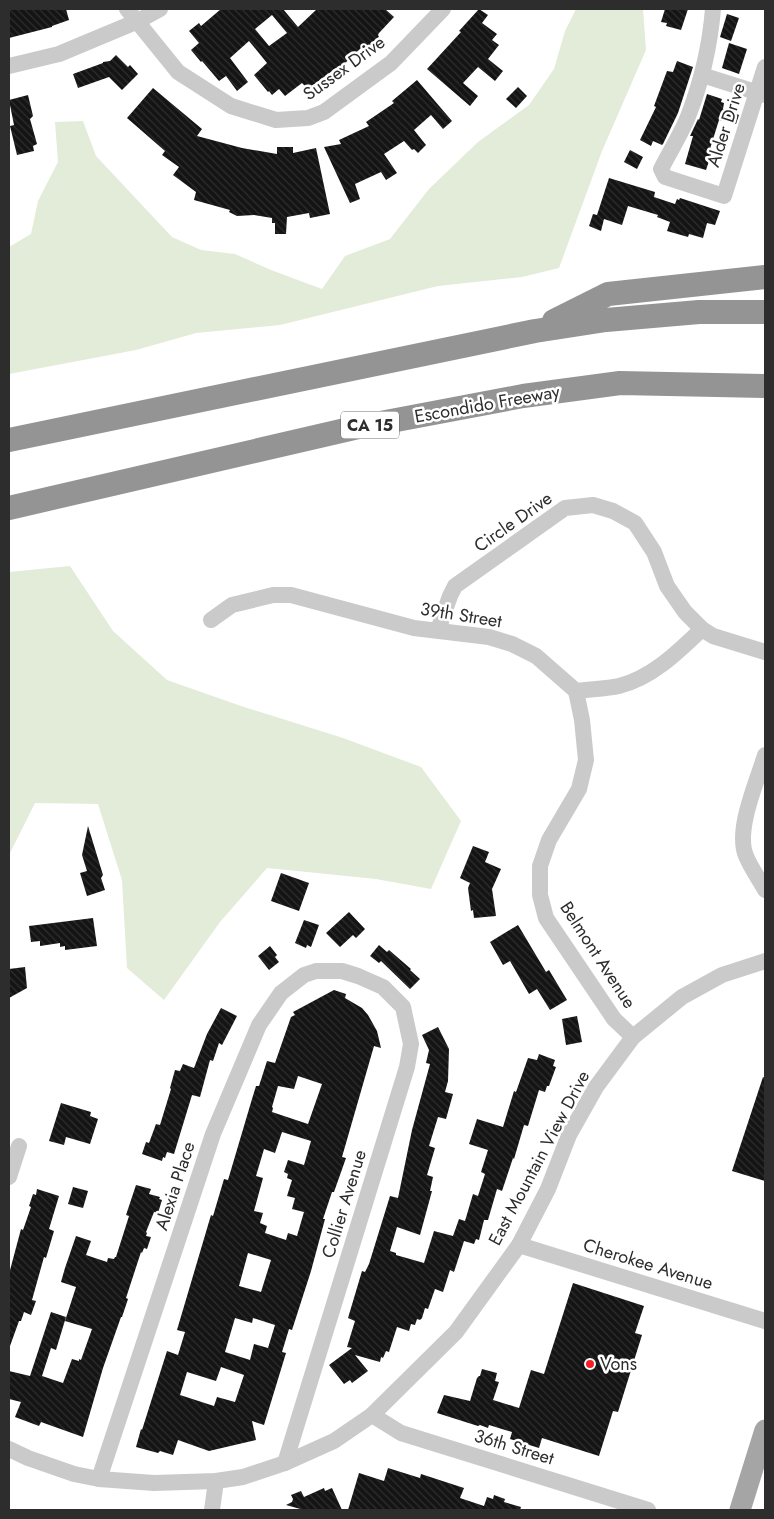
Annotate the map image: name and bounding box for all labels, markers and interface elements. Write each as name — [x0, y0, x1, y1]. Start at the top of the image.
street label: Sussex Drive — [298, 29, 390, 107]
street label: Alder Drive — [700, 80, 752, 170]
street label: Escondido Freeway — [412, 378, 562, 430]
road number: CA 15 — [341, 412, 399, 438]
street label: Circle Drive — [469, 485, 557, 559]
street label: 39th Street — [418, 596, 504, 634]
street label: Belmont Avenue — [554, 897, 642, 1013]
street label: East Mountain View Drive — [482, 1066, 596, 1250]
street label: Alexia Place — [148, 1138, 202, 1234]
street label: Collier Avenue — [315, 1147, 373, 1261]
street label: Cherokee Avenue — [580, 1232, 716, 1296]
place label: Vons — [600, 1351, 637, 1377]
marker: Vons — [584, 1358, 596, 1370]
street label: 36th Street — [471, 1423, 558, 1472]

